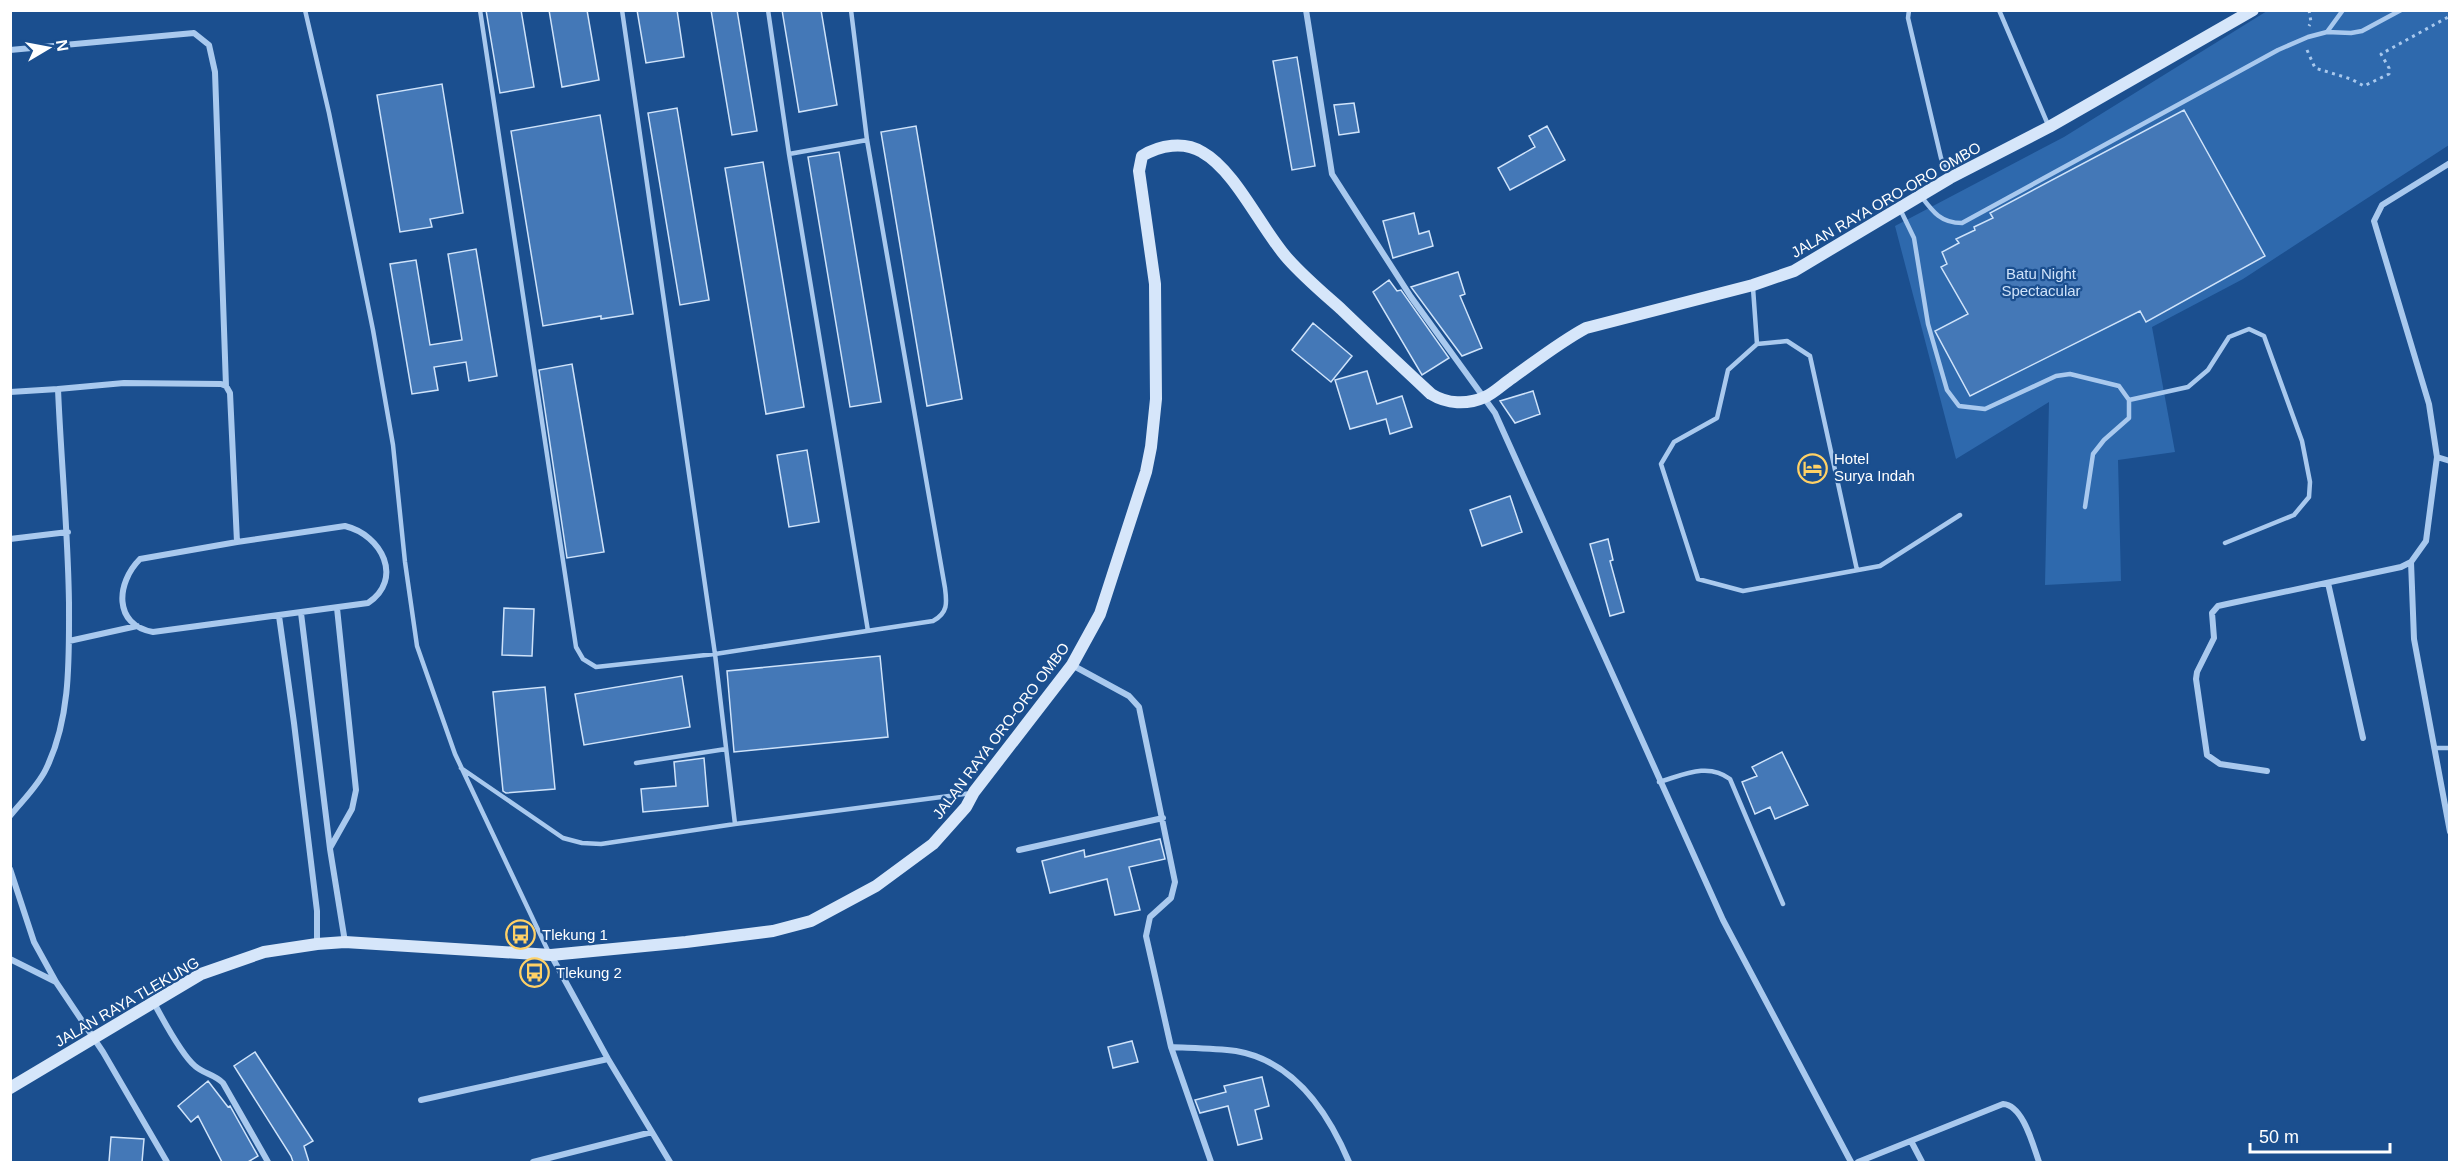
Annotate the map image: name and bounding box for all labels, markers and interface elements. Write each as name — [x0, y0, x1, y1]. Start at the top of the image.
north arrow — [18, 18, 78, 78]
text: N — [53, 38, 72, 53]
street label: JALAN RAYA ORO-ORO OMBO — [1788, 138, 1984, 261]
park label: Batu Night Spectacular — [2001, 265, 2081, 299]
place label: Hotel Surya Indah — [1834, 450, 1915, 484]
hotel icon: Hotel Surya Indah — [1797, 452, 1829, 484]
street label: JALAN RAYA ORO-ORO OMBO — [929, 639, 1072, 822]
bus stop icon: Tlekung 1 — [505, 919, 537, 951]
place label: Tlekung 1 — [542, 926, 608, 943]
street label: JALAN RAYA TLEKUNG — [52, 953, 202, 1050]
bus stop icon: Tlekung 2 — [519, 957, 551, 989]
place label: Tlekung 2 — [556, 964, 622, 981]
scale bar — [2250, 1116, 2390, 1154]
text: 50 m — [2259, 1127, 2299, 1147]

